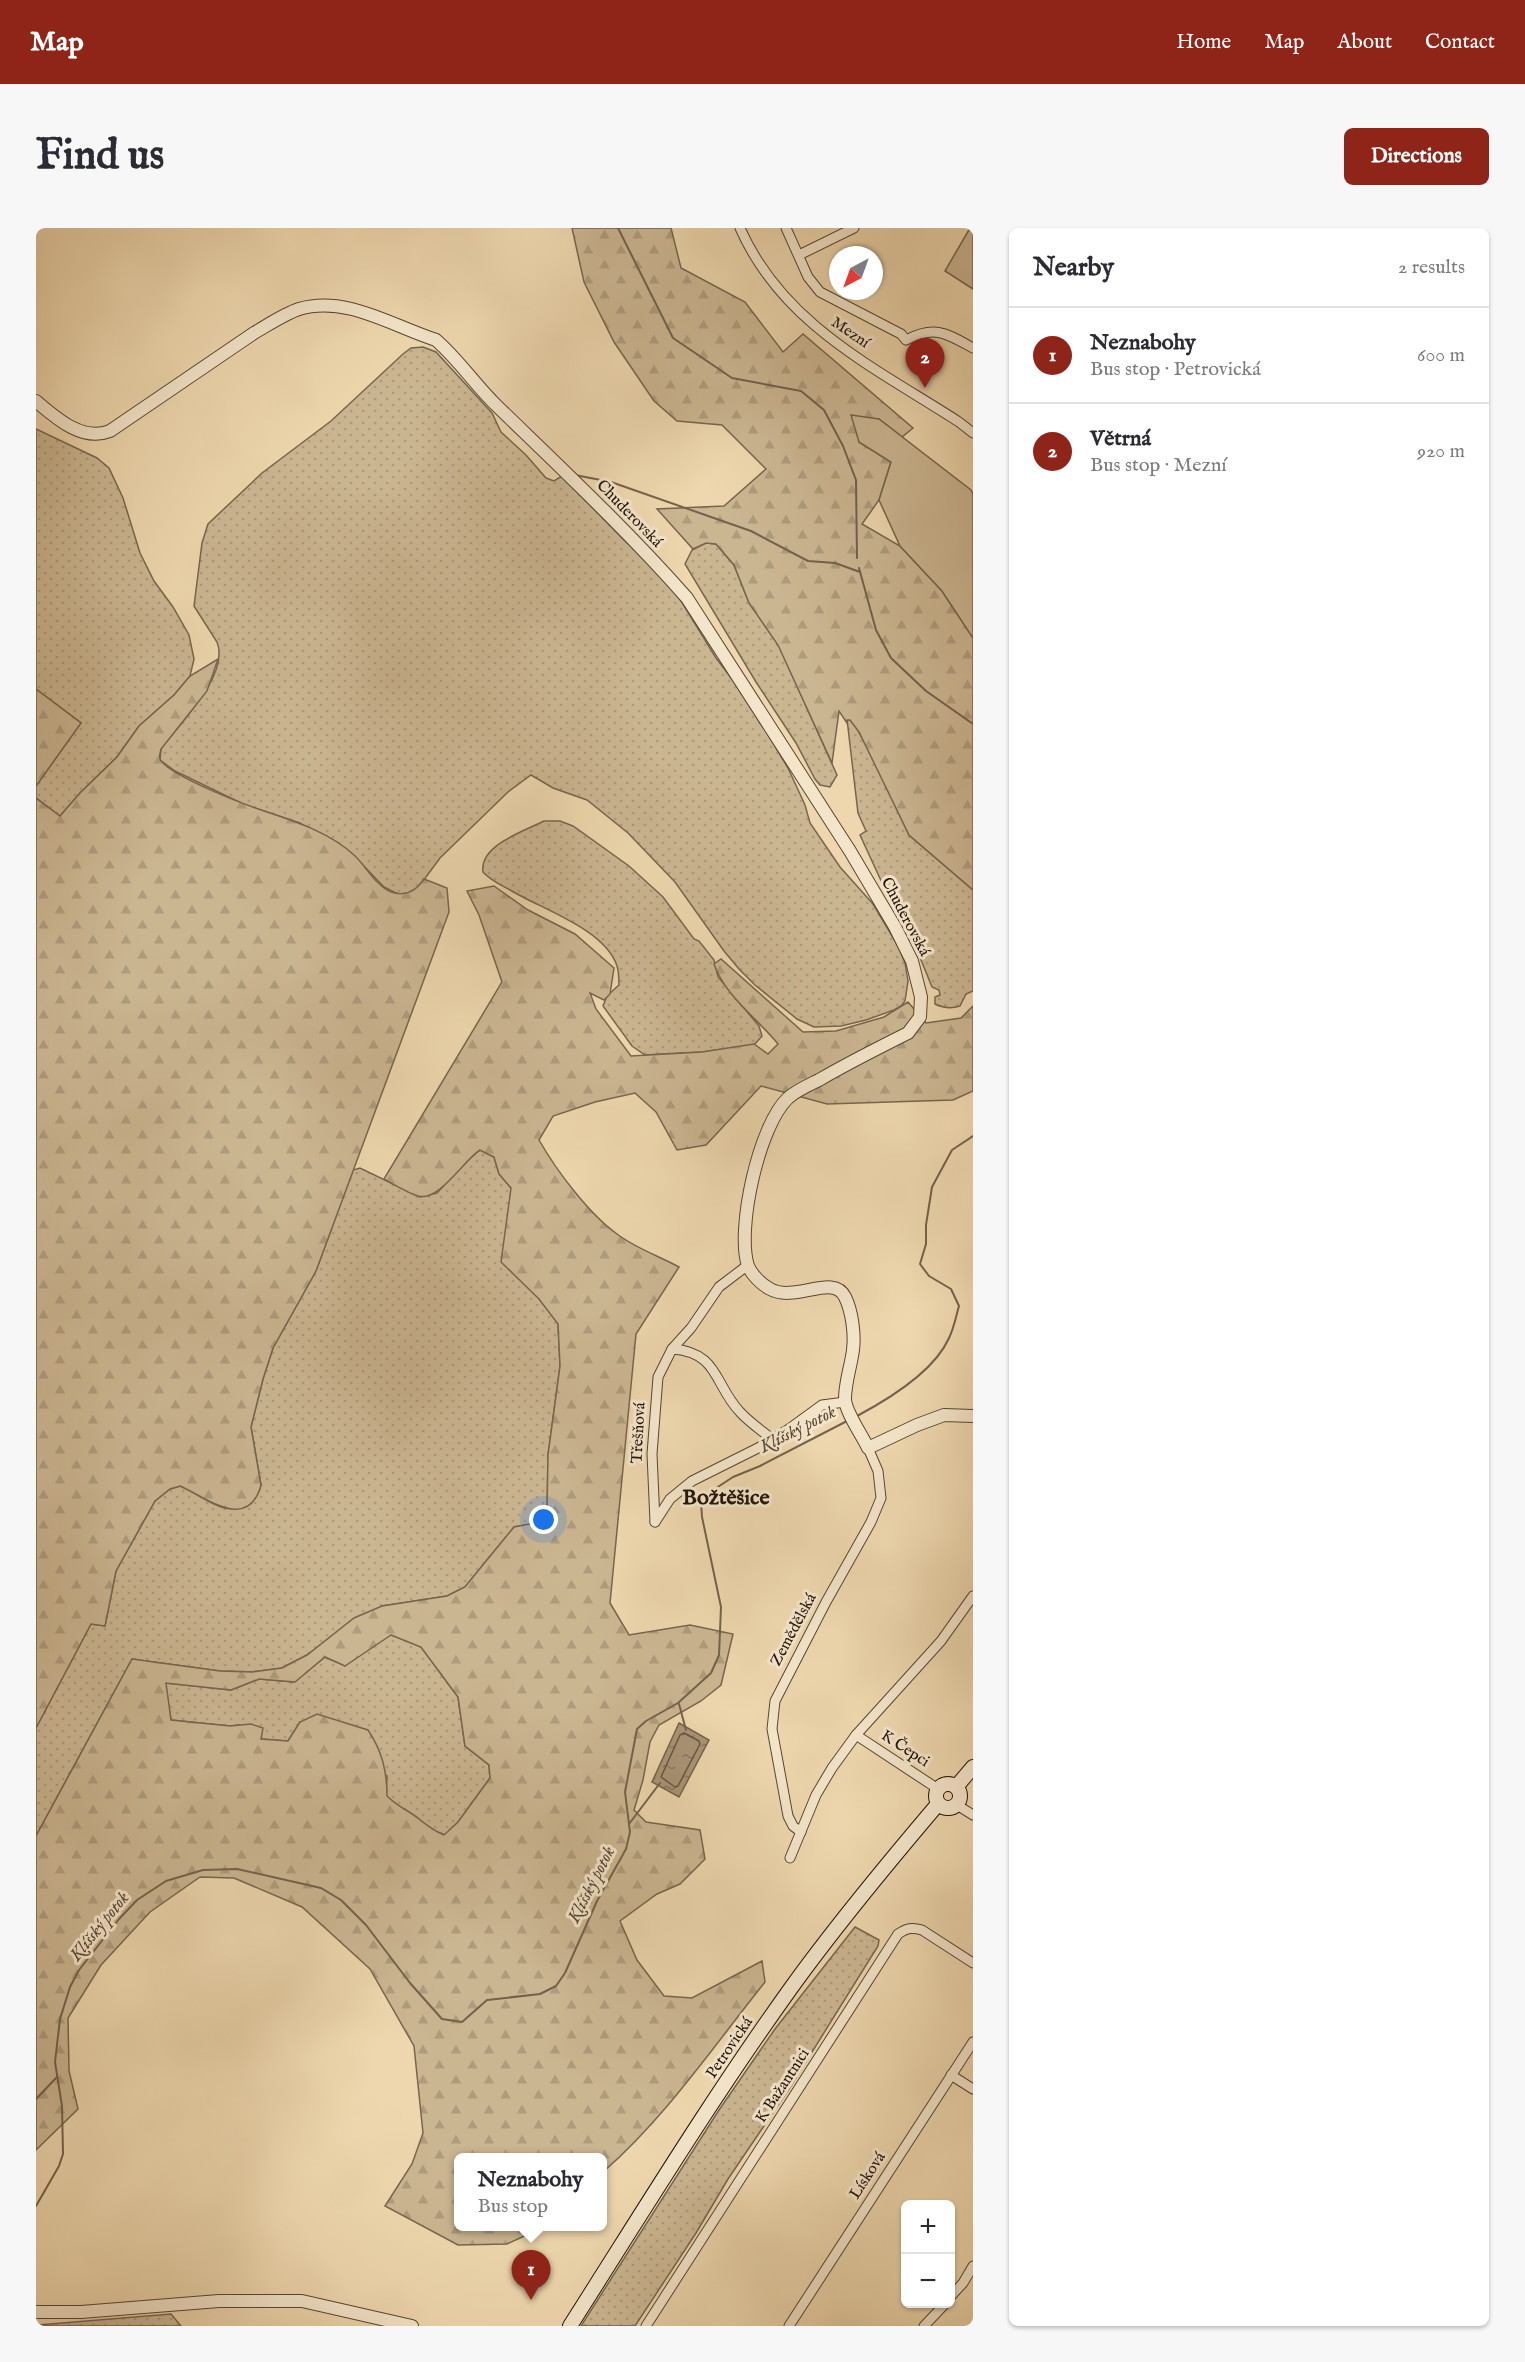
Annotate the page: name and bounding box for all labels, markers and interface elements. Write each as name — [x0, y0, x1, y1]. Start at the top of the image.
text: Map — [30, 25, 84, 60]
text: Home — [1176, 29, 1231, 56]
text: Map — [1264, 29, 1304, 56]
text: About — [1337, 29, 1392, 56]
text: Contact — [1425, 29, 1495, 56]
button: Directions — [1344, 128, 1489, 185]
text: Find us — [36, 130, 164, 183]
north arrow — [829, 246, 883, 300]
text: Nearby — [1033, 251, 1114, 284]
text: 2 results — [1398, 255, 1465, 280]
street label: Mezní — [827, 313, 875, 354]
text: Neznabohy — [1090, 329, 1196, 357]
pin: 2 — [906, 338, 944, 388]
text: 1 — [1049, 343, 1056, 368]
text: 600 m — [1417, 343, 1465, 368]
text: Bus stop · Petrovická — [1090, 357, 1261, 382]
text: Větrná — [1090, 425, 1151, 453]
text: 2 — [1048, 439, 1057, 464]
text: 920 m — [1417, 439, 1465, 464]
text: Bus stop · Mezní — [1090, 453, 1227, 478]
street label: Chuderovská — [592, 476, 666, 552]
street label: Chuderovská — [876, 874, 934, 960]
water label: Klíšský potok — [755, 1401, 840, 1459]
street label: Třešňová — [627, 1402, 651, 1464]
district label: Božtěšice — [682, 1484, 770, 1512]
your location — [529, 1505, 558, 1534]
street label: Zemědělská — [766, 1590, 822, 1670]
street label: K Čepci — [877, 1724, 934, 1772]
water label: Klíšský potok — [563, 1843, 621, 1928]
water label: Klíšský potok — [64, 1888, 135, 1967]
street label: Petrovická — [702, 2013, 758, 2083]
street label: K Bažantnici — [752, 2045, 814, 2127]
street label: Lísková — [845, 2149, 891, 2203]
popup — [454, 2153, 607, 2231]
text: Neznabohy — [478, 2166, 583, 2194]
text: Bus stop — [478, 2194, 548, 2219]
map controls — [901, 2200, 955, 2308]
button: + — [901, 2200, 955, 2254]
pin: 1 — [512, 2250, 550, 2300]
button: − — [901, 2254, 955, 2308]

